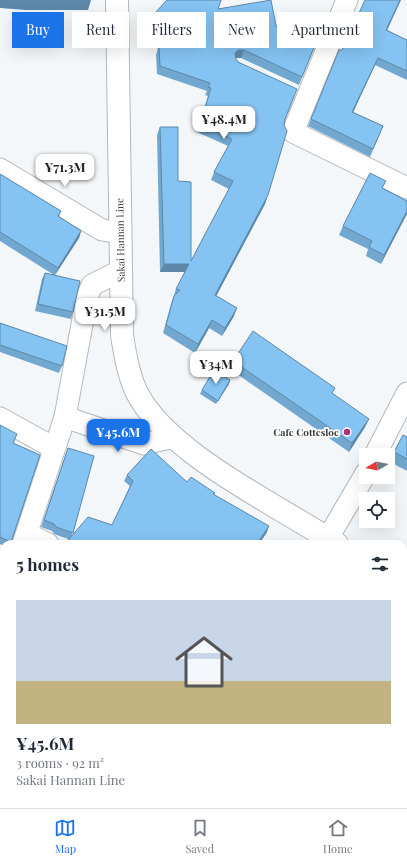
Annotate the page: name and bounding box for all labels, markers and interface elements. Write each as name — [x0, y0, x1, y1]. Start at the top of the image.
chip: Buy — [12, 12, 64, 48]
chip: Rent — [72, 12, 129, 48]
chip: Filters — [137, 12, 206, 48]
chip: New — [214, 12, 269, 48]
chip: Apartment — [277, 12, 373, 48]
pin: ¥48.4M — [191, 106, 257, 140]
text: ¥48.4M — [201, 110, 247, 127]
pin: ¥71.3M — [32, 154, 98, 188]
text: ¥71.3M — [44, 158, 86, 175]
street label: Sakai Hannan Line — [112, 198, 128, 282]
pin: ¥31.5M — [72, 298, 138, 332]
text: ¥31.5M — [84, 302, 126, 319]
pin: ¥34M — [192, 351, 240, 385]
text: ¥34M — [199, 355, 233, 372]
pin: ¥45.6M — [85, 419, 151, 453]
text: ¥45.6M — [96, 423, 140, 440]
place label: Cafe Cottesloe — [273, 425, 339, 439]
marker: Cafe Cottesloe — [342, 427, 352, 437]
north arrow — [359, 448, 395, 484]
map controls — [359, 448, 395, 528]
button: locate — [359, 492, 395, 528]
text: 5 homes — [16, 553, 79, 575]
icon: filters — [369, 553, 391, 575]
icon: home — [168, 626, 240, 698]
text: ¥45.6M — [16, 732, 74, 754]
text: 3 rooms · 92 m² — [16, 754, 104, 771]
text: Sakai Hannan Line — [16, 771, 125, 788]
tab: Map — [54, 817, 76, 856]
tab: Saved — [185, 817, 214, 856]
tab: Home — [323, 817, 352, 856]

